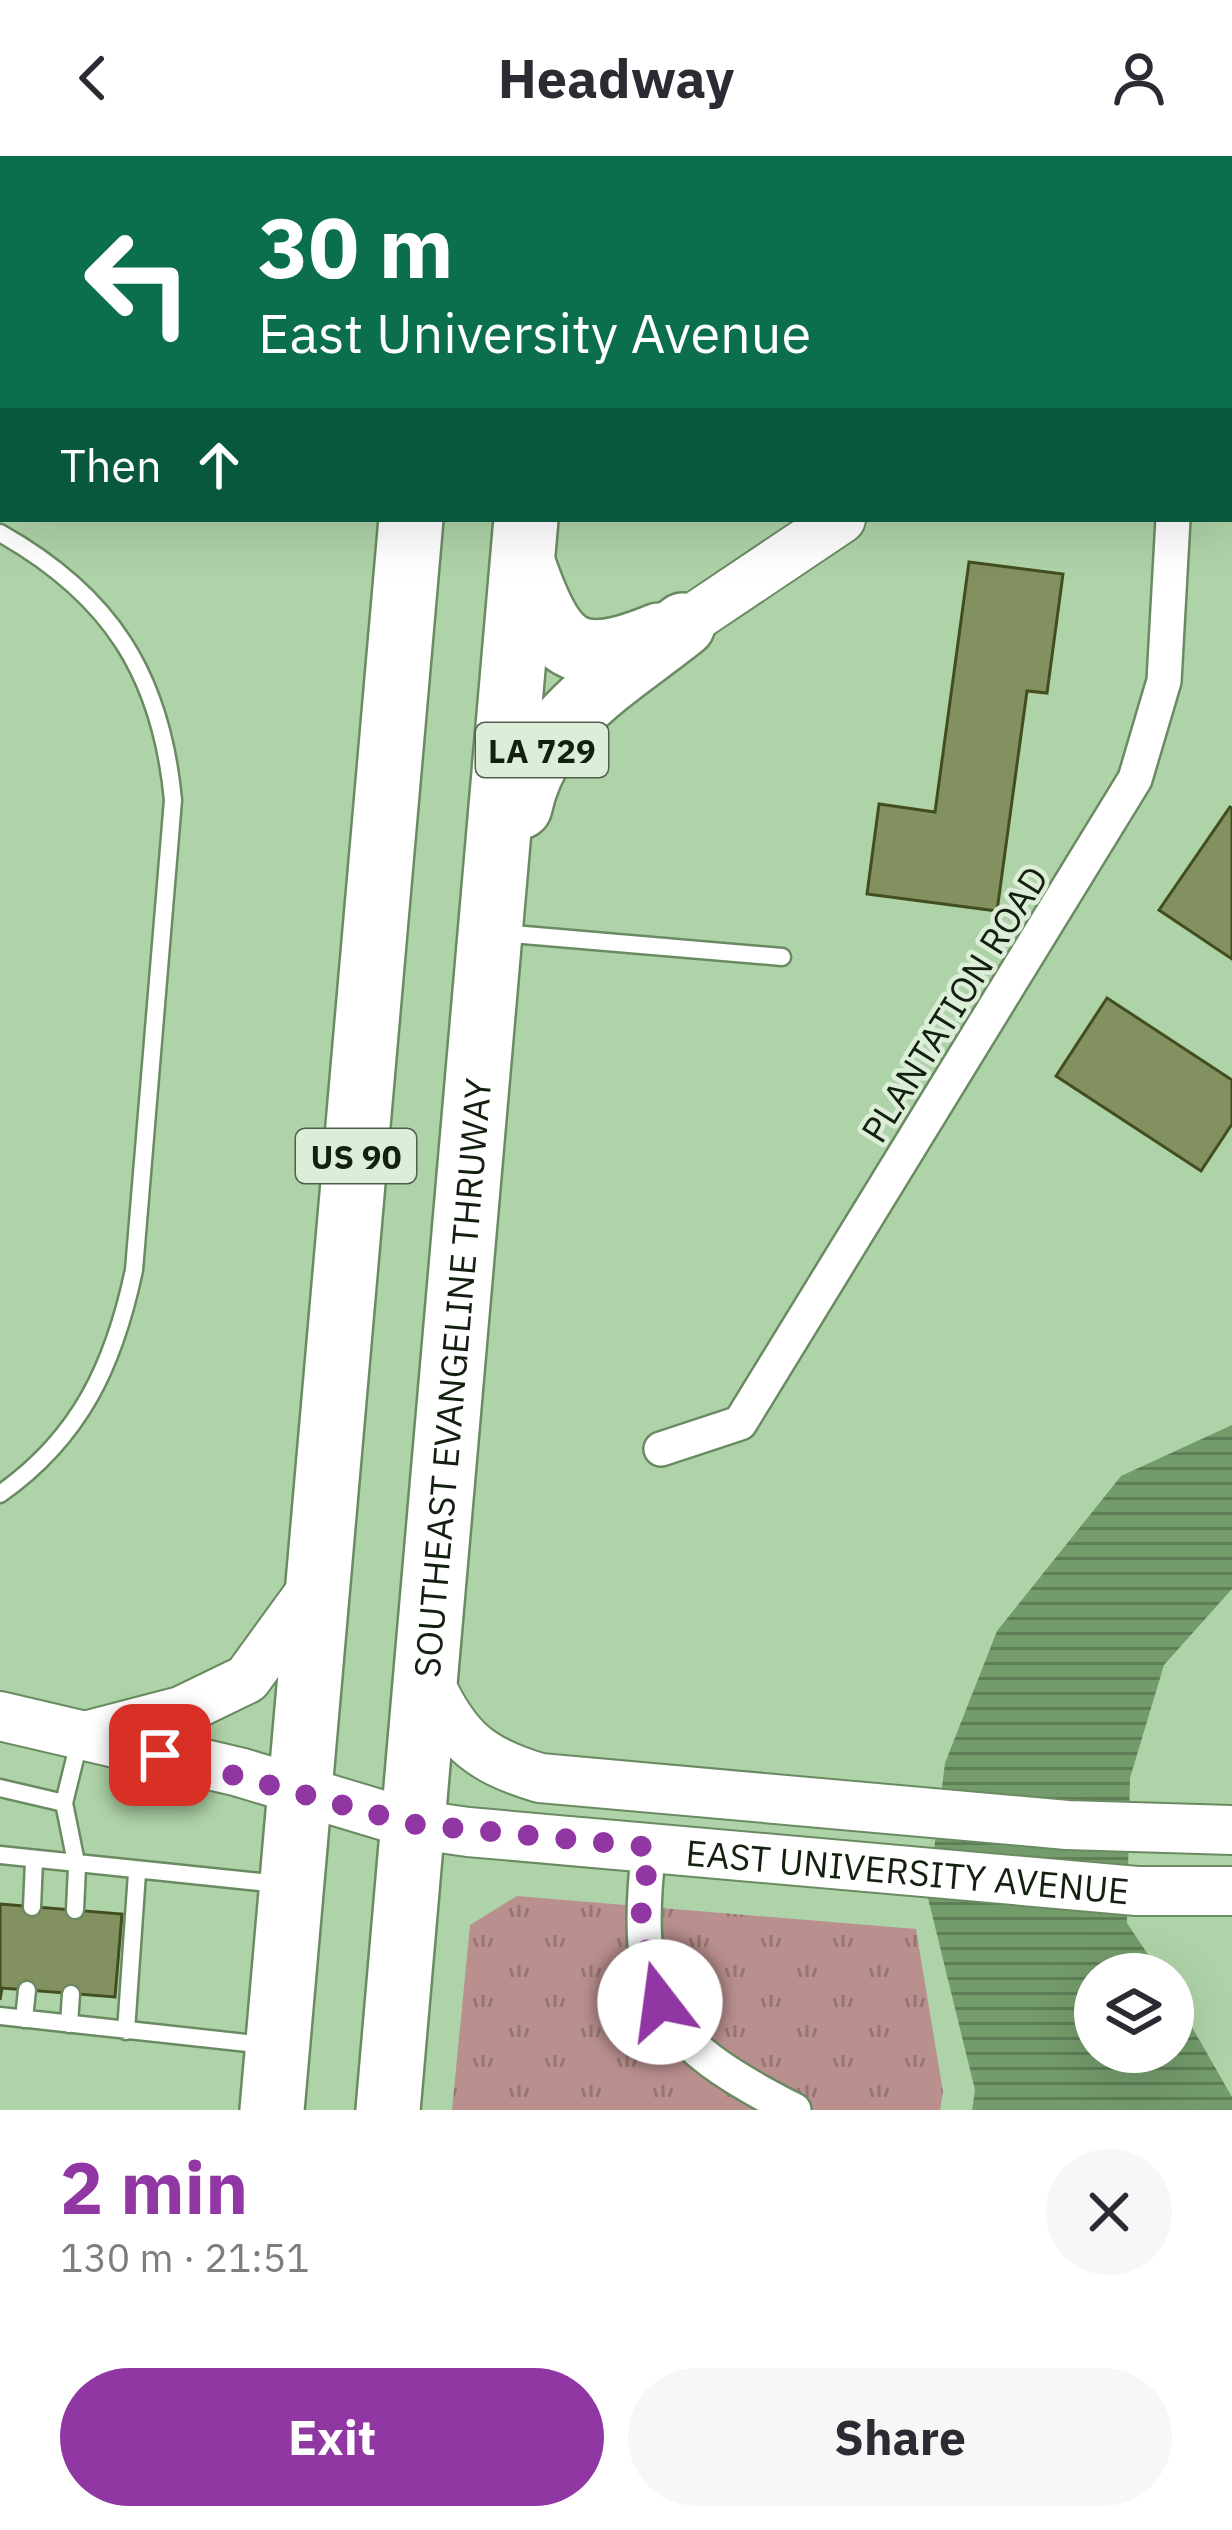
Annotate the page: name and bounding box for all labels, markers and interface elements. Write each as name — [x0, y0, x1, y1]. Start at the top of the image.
text: Headway — [498, 43, 734, 113]
icon: back — [60, 45, 126, 111]
icon: person — [1106, 45, 1172, 111]
text: 30 m — [258, 192, 454, 301]
icon: left — [60, 204, 216, 360]
text: East University Avenue — [258, 298, 811, 368]
icon: ahead — [186, 432, 252, 498]
text: Then — [60, 436, 162, 494]
road number: LA 729 — [476, 723, 608, 777]
street label: PLANTATION ROAD — [850, 857, 1058, 1151]
street label: SOUTHEAST EVANGELINE THRUWAY — [402, 1076, 501, 1679]
road number: US 90 — [296, 1129, 416, 1183]
pin — [109, 1704, 211, 1806]
icon: arrive — [127, 1722, 193, 1788]
street label: EAST UNIVERSITY AVENUE — [684, 1828, 1131, 1914]
position arrow — [597, 1939, 723, 2065]
map controls — [1074, 1953, 1194, 2073]
button: layers — [1074, 1953, 1194, 2073]
text: 2 min — [60, 2140, 248, 2234]
button: close — [1046, 2149, 1172, 2275]
text: 130 m · 21:51 — [60, 2232, 310, 2283]
button: Exit — [60, 2368, 604, 2506]
button: Share — [628, 2368, 1172, 2506]

